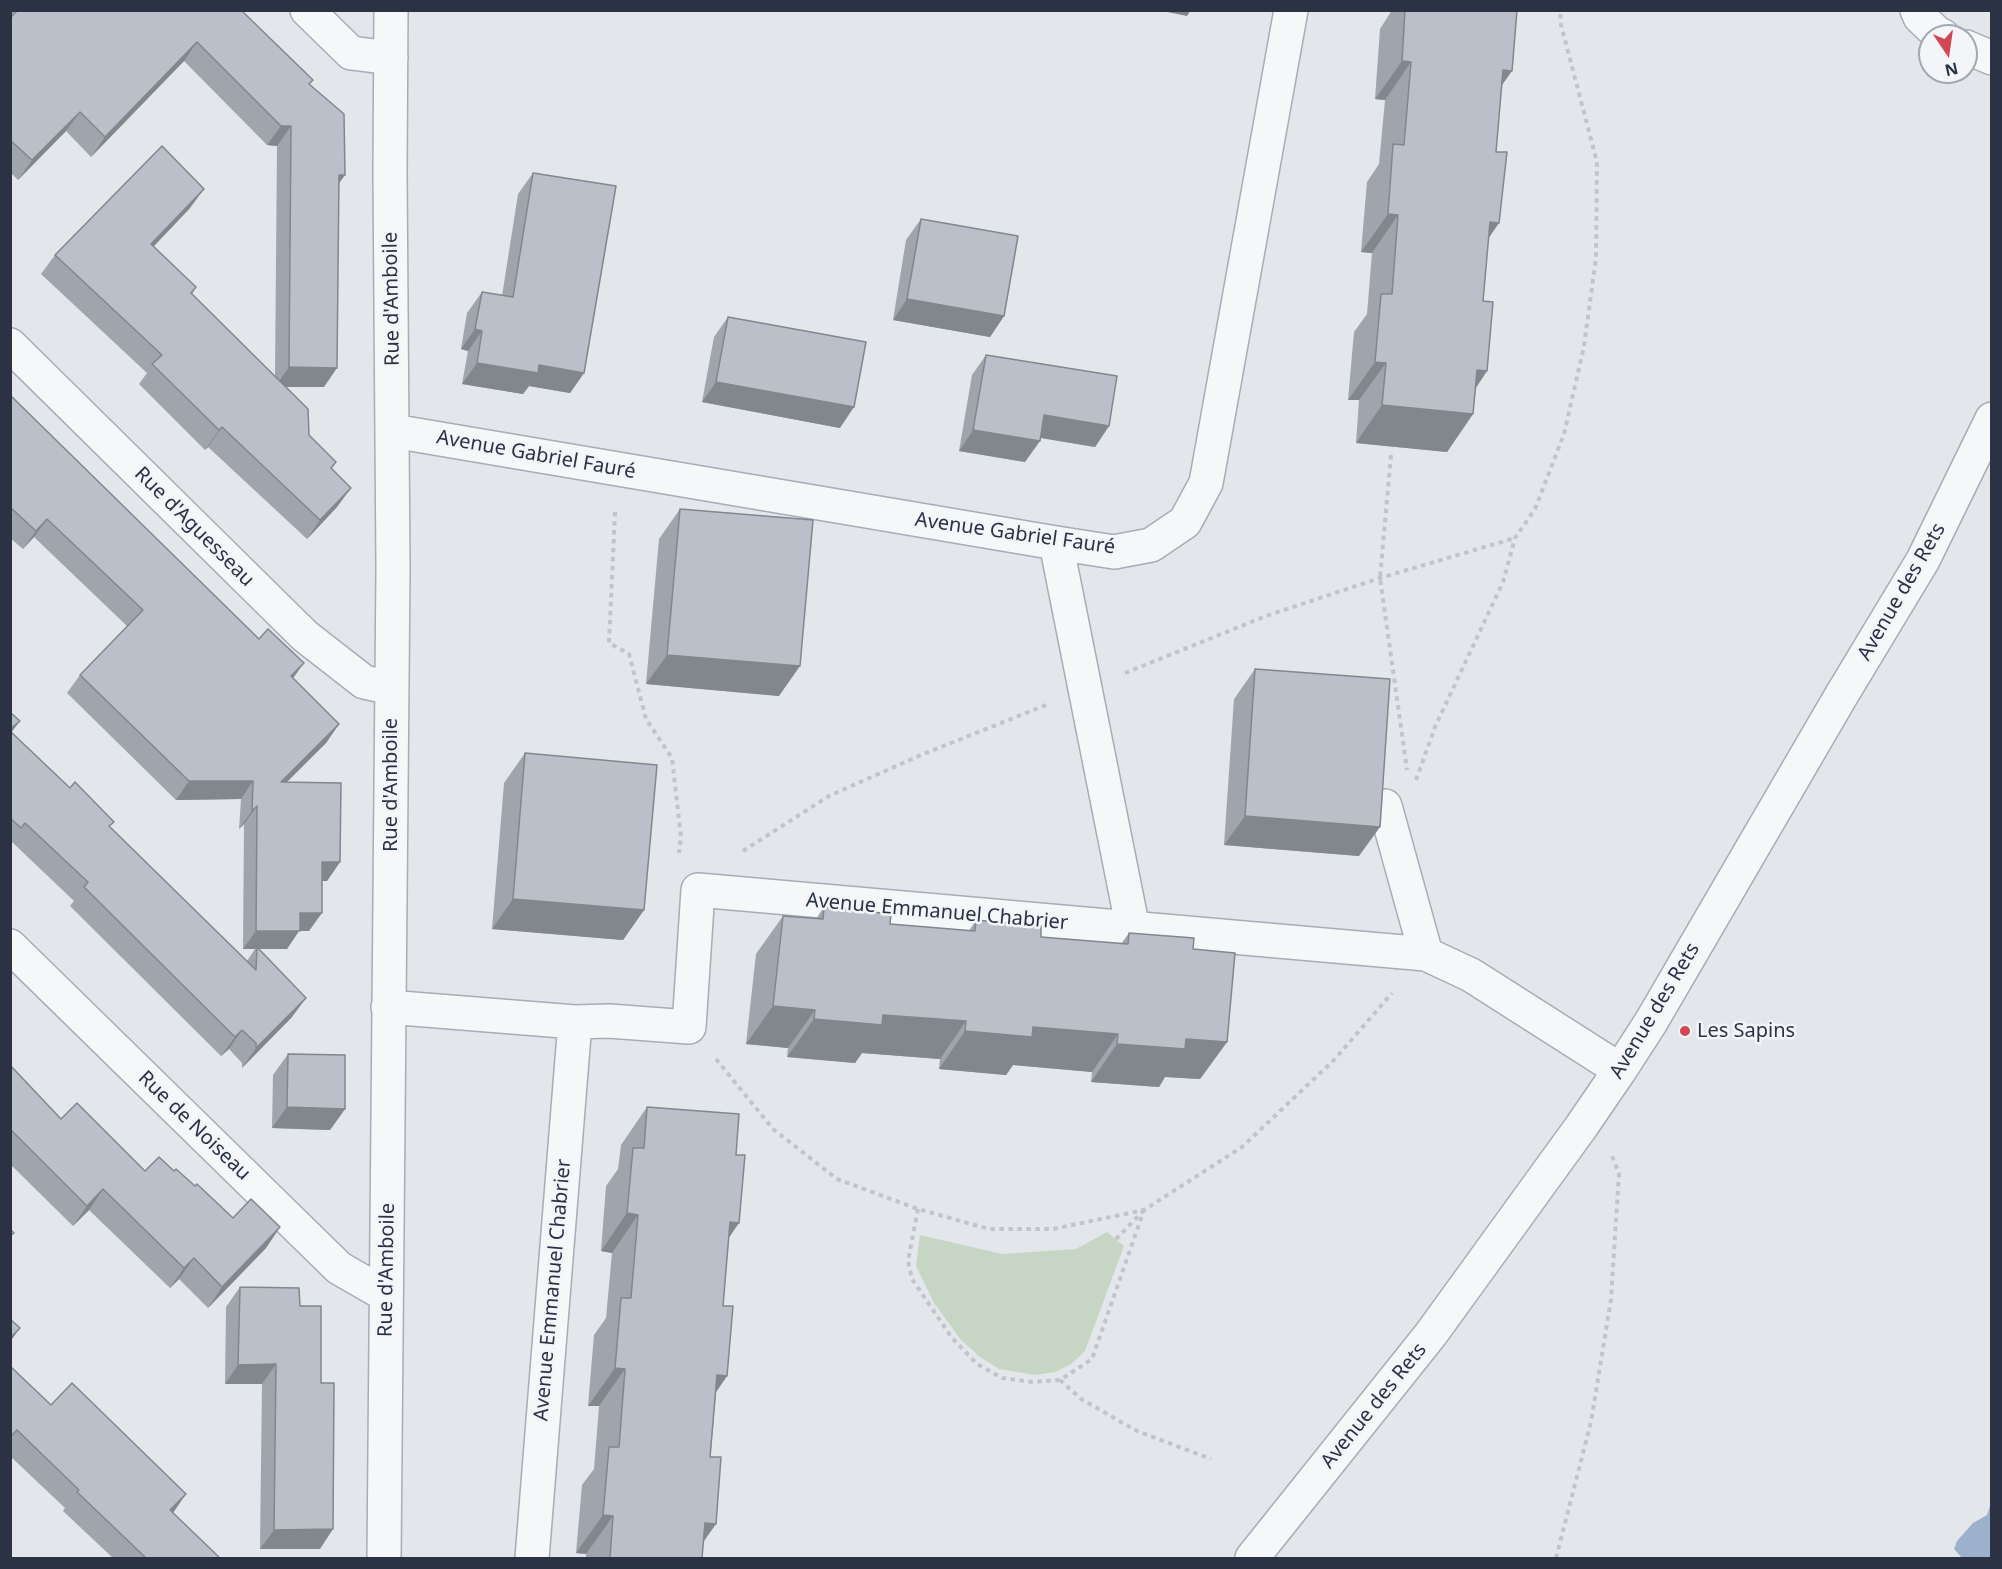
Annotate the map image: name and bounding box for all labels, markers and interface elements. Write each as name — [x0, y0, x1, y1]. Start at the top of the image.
north arrow — [1918, 24, 1978, 84]
text: N — [1943, 57, 1960, 82]
street label: Rue d'Amboile — [379, 232, 405, 366]
street label: Avenue Gabriel Fauré — [435, 426, 637, 484]
street label: Rue d'Aguesseau — [129, 462, 259, 592]
street label: Avenue Gabriel Fauré — [913, 508, 1117, 560]
street label: Avenue des Rets — [1853, 519, 1951, 665]
street label: Rue d'Amboile — [379, 718, 403, 852]
street label: Avenue Emmanuel Chabrier — [805, 889, 1069, 935]
street label: Avenue des Rets — [1605, 939, 1705, 1083]
place label: Les Sapins — [1697, 1019, 1795, 1043]
marker: Les Sapins — [1678, 1024, 1692, 1038]
street label: Rue de Noiseau — [133, 1066, 255, 1186]
street label: Avenue Emmanuel Chabrier — [530, 1158, 576, 1422]
street label: Rue d'Amboile — [374, 1203, 400, 1337]
street label: Avenue des Rets — [1316, 1338, 1432, 1474]

